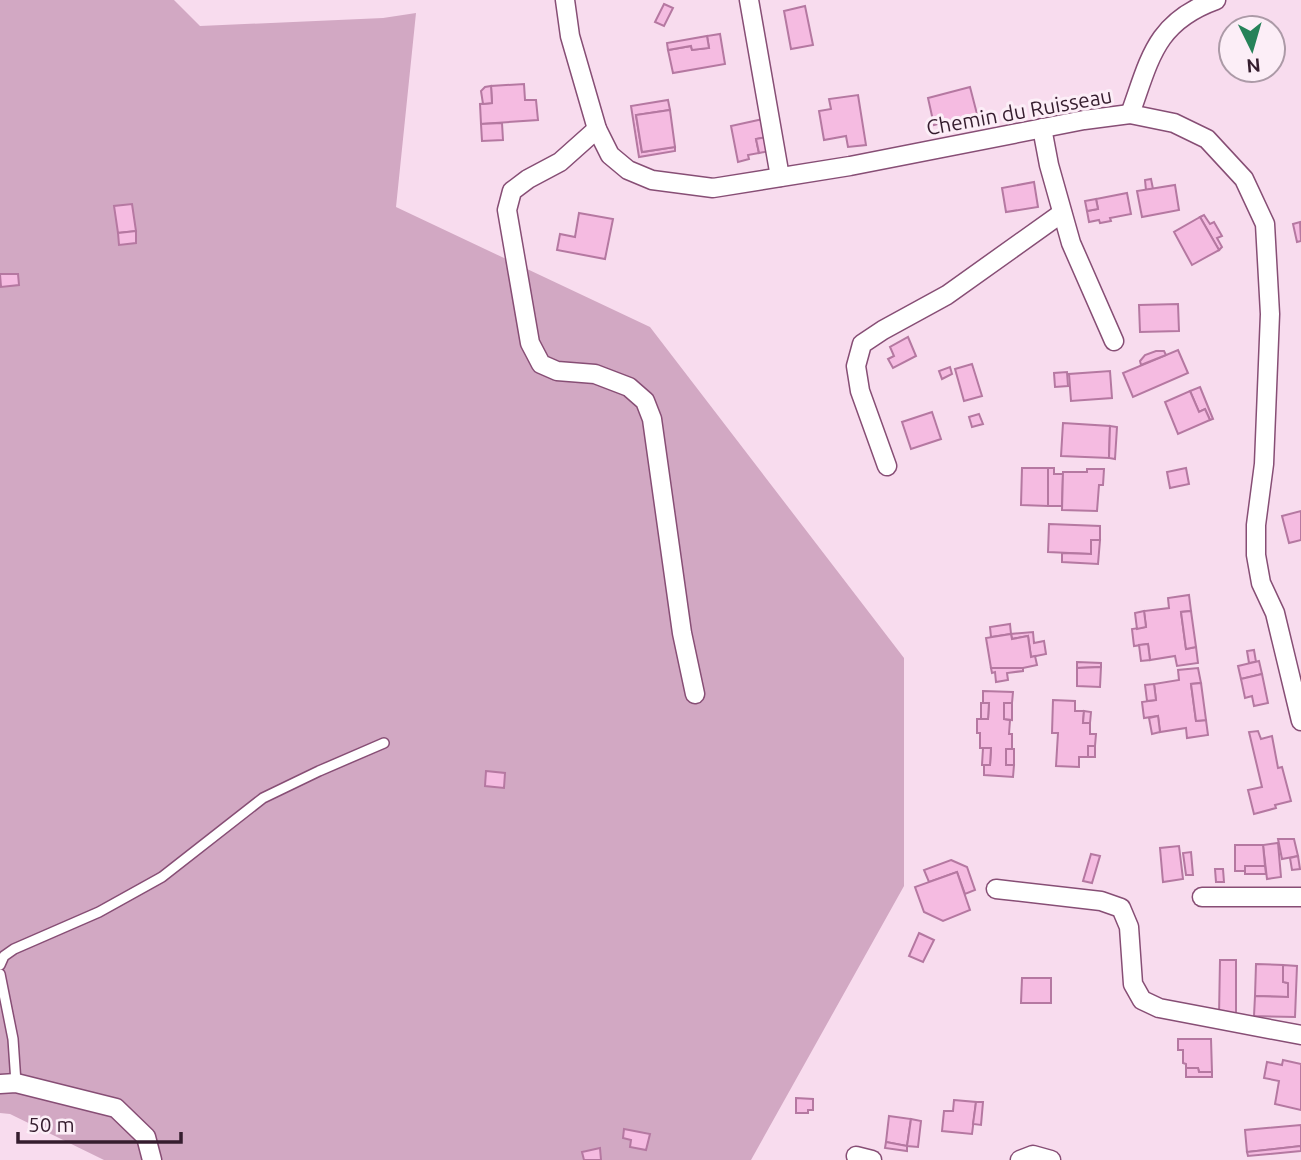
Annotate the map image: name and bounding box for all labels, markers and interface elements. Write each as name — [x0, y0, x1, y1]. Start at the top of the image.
north arrow — [1217, 14, 1287, 84]
text: N — [1245, 54, 1262, 78]
street label: Chemin du Ruisseau — [924, 83, 1114, 139]
scale bar — [18, 1100, 180, 1144]
text: 50 m — [28, 1112, 75, 1136]

